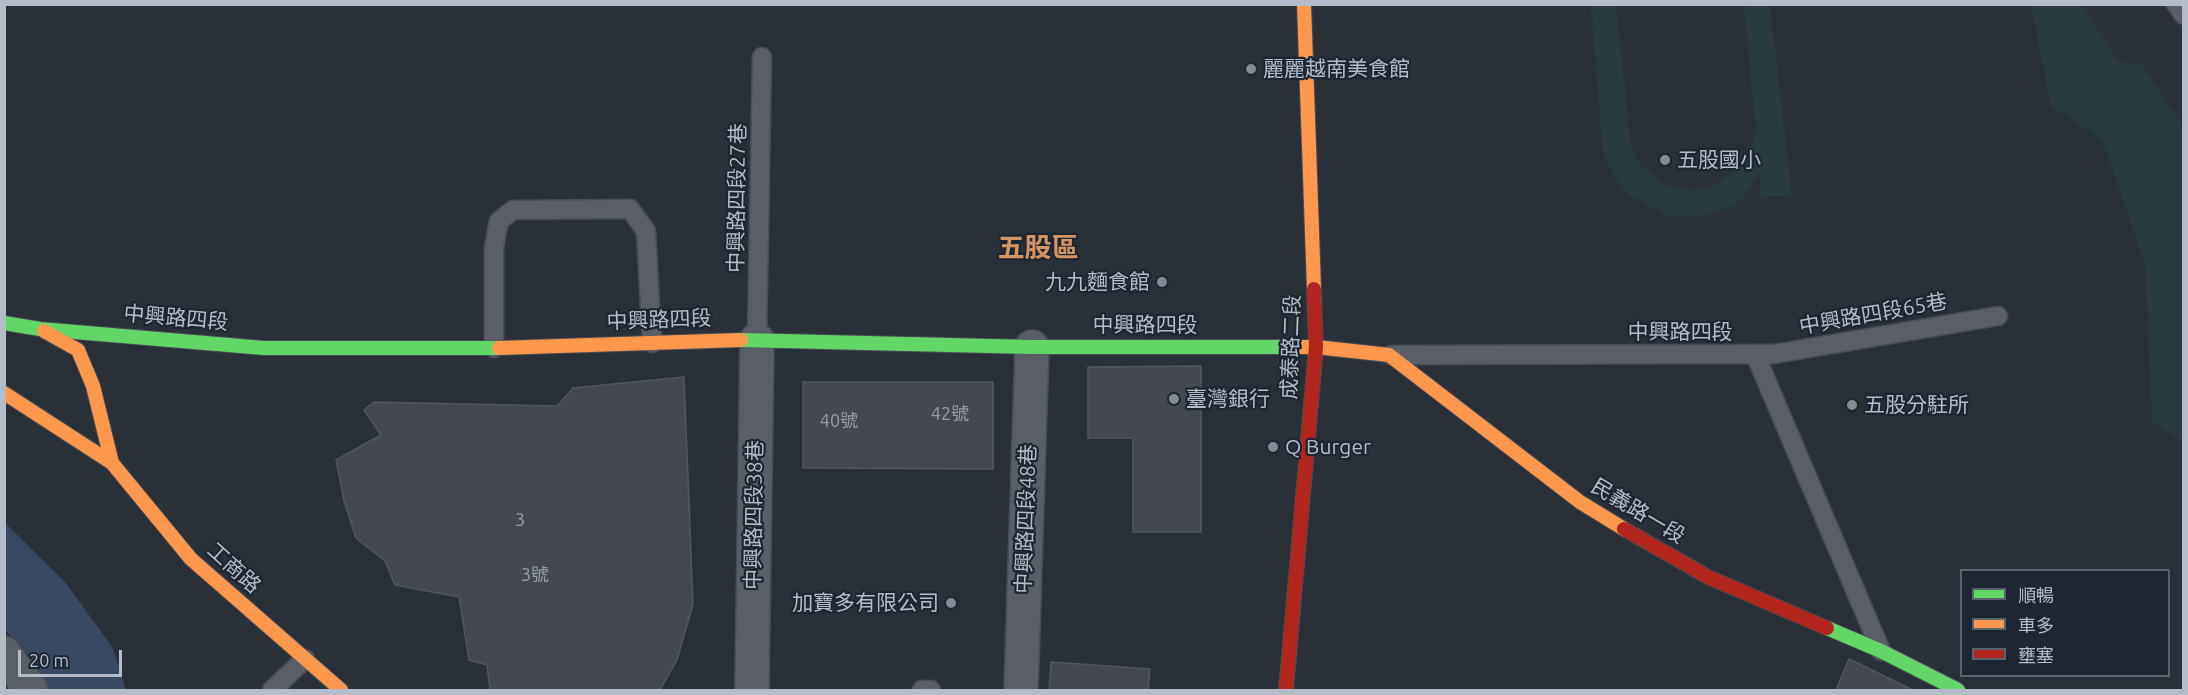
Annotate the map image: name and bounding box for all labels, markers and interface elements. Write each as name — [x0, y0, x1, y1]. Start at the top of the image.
place label: 麗麗越南美食館 — [1263, 56, 1410, 82]
marker: 麗麗越南美食館 — [1244, 62, 1258, 76]
street label: 中興路四段27巷 — [723, 123, 751, 273]
place label: 五股國小 — [1677, 147, 1761, 173]
marker: 五股國小 — [1658, 153, 1672, 167]
district label: 五股區 — [998, 232, 1078, 264]
place label: 九九麵食館 — [1045, 269, 1150, 295]
marker: 九九麵食館 — [1155, 275, 1169, 289]
street label: 中興路四段65巷 — [1797, 289, 1949, 339]
street label: 成泰路二段 — [1277, 294, 1305, 400]
street label: 中興路四段 — [123, 301, 229, 335]
street label: 中興路四段 — [606, 306, 712, 334]
street label: 中興路四段 — [1093, 312, 1197, 338]
street label: 中興路四段 — [1628, 319, 1732, 345]
place label: 臺灣銀行 — [1186, 386, 1270, 412]
marker: 臺灣銀行 — [1167, 392, 1181, 406]
place label: 五股分駐所 — [1864, 392, 1969, 418]
marker: 五股分駐所 — [1845, 398, 1859, 412]
house number: 42號 — [931, 403, 969, 425]
house number: 40號 — [820, 410, 858, 432]
place label: Q Burger — [1285, 434, 1371, 460]
street label: 中興路四段38巷 — [740, 440, 768, 590]
marker: Q Burger — [1266, 440, 1280, 454]
street label: 中興路四段48巷 — [1011, 444, 1041, 594]
street label: 民義路一段 — [1587, 473, 1689, 549]
house number: 3 — [515, 509, 525, 531]
street label: 工商路 — [202, 538, 266, 598]
house number: 3號 — [521, 564, 549, 586]
legend — [1960, 569, 2170, 677]
text: 順暢 — [2018, 585, 2054, 605]
place label: 加寶多有限公司 — [792, 590, 939, 616]
marker: 加寶多有限公司 — [944, 596, 958, 610]
text: 車多 — [2018, 615, 2054, 635]
scale bar — [21, 638, 124, 676]
text: 壅塞 — [2018, 645, 2054, 665]
text: 20 m — [29, 650, 69, 670]

